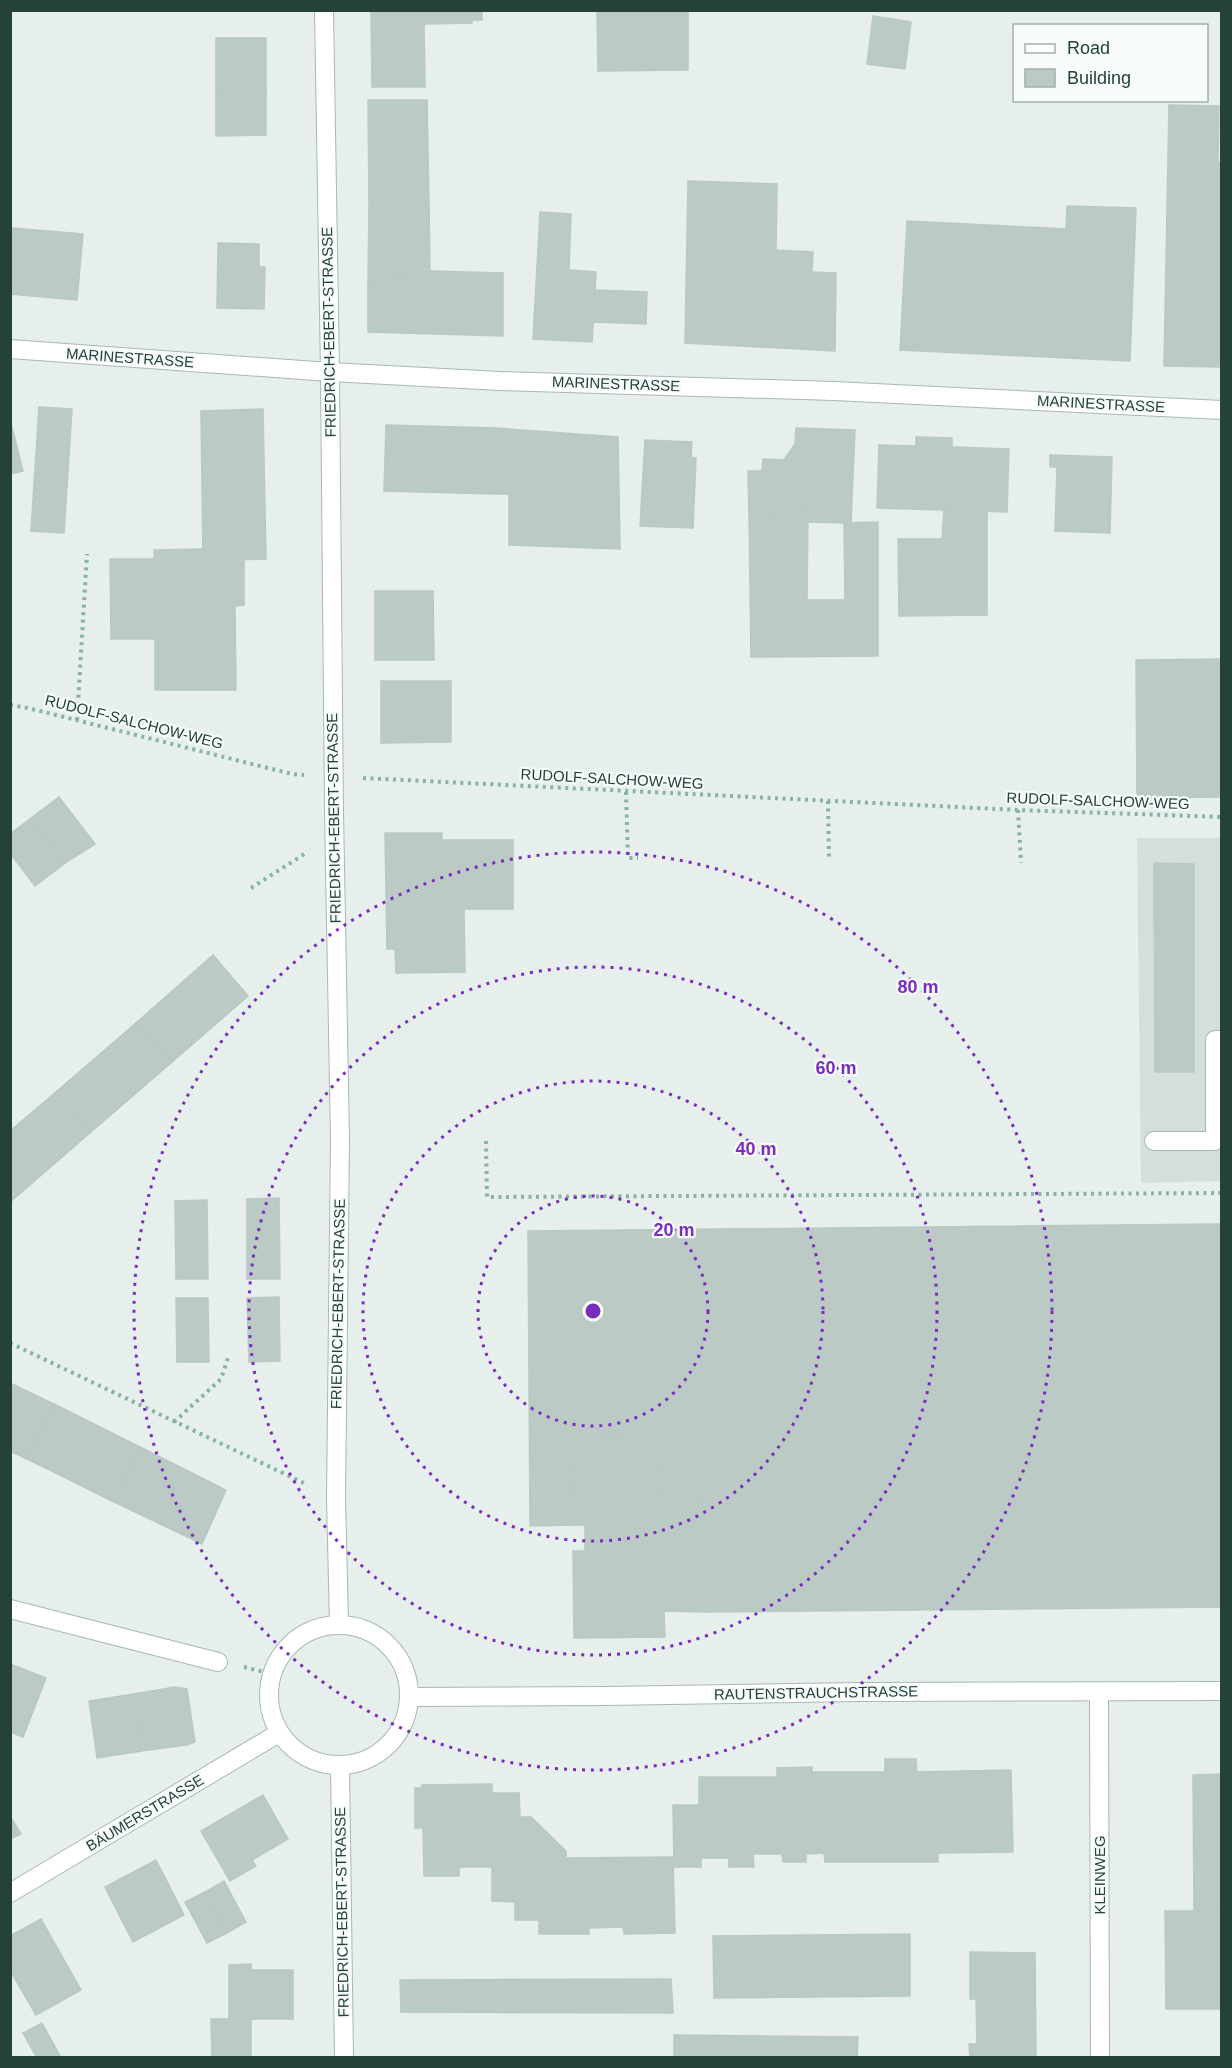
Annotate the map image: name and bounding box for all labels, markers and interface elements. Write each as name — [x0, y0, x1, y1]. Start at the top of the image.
legend — [1013, 24, 1208, 102]
text: Road — [1067, 38, 1110, 58]
text: Building — [1067, 68, 1131, 88]
street label: FRIEDRICH-EBERT-STRASSE — [318, 227, 339, 437]
street label: MARINESTRASSE — [65, 345, 195, 370]
street label: MARINESTRASSE — [552, 373, 680, 394]
street label: MARINESTRASSE — [1036, 392, 1166, 415]
street label: RUDOLF-SALCHOW-WEG — [43, 691, 225, 752]
street label: FRIEDRICH-EBERT-STRASSE — [323, 713, 344, 923]
street label: RUDOLF-SALCHOW-WEG — [520, 765, 704, 792]
street label: RUDOLF-SALCHOW-WEG — [1006, 789, 1190, 812]
text: 80 m — [897, 977, 939, 997]
text: 60 m — [815, 1058, 857, 1078]
text: 40 m — [735, 1139, 777, 1159]
street label: FRIEDRICH-EBERT-STRASSE — [327, 1199, 348, 1409]
text: 20 m — [653, 1220, 695, 1240]
centre of rings — [583, 1301, 603, 1321]
street label: RAUTENSTRAUCHSTRASSE — [714, 1682, 918, 1703]
street label: BÄUMERSTRASSE — [83, 1771, 207, 1854]
street label: FRIEDRICH-EBERT-STRASSE — [331, 1807, 352, 2017]
street label: KLEINWEG — [1091, 1835, 1108, 1915]

